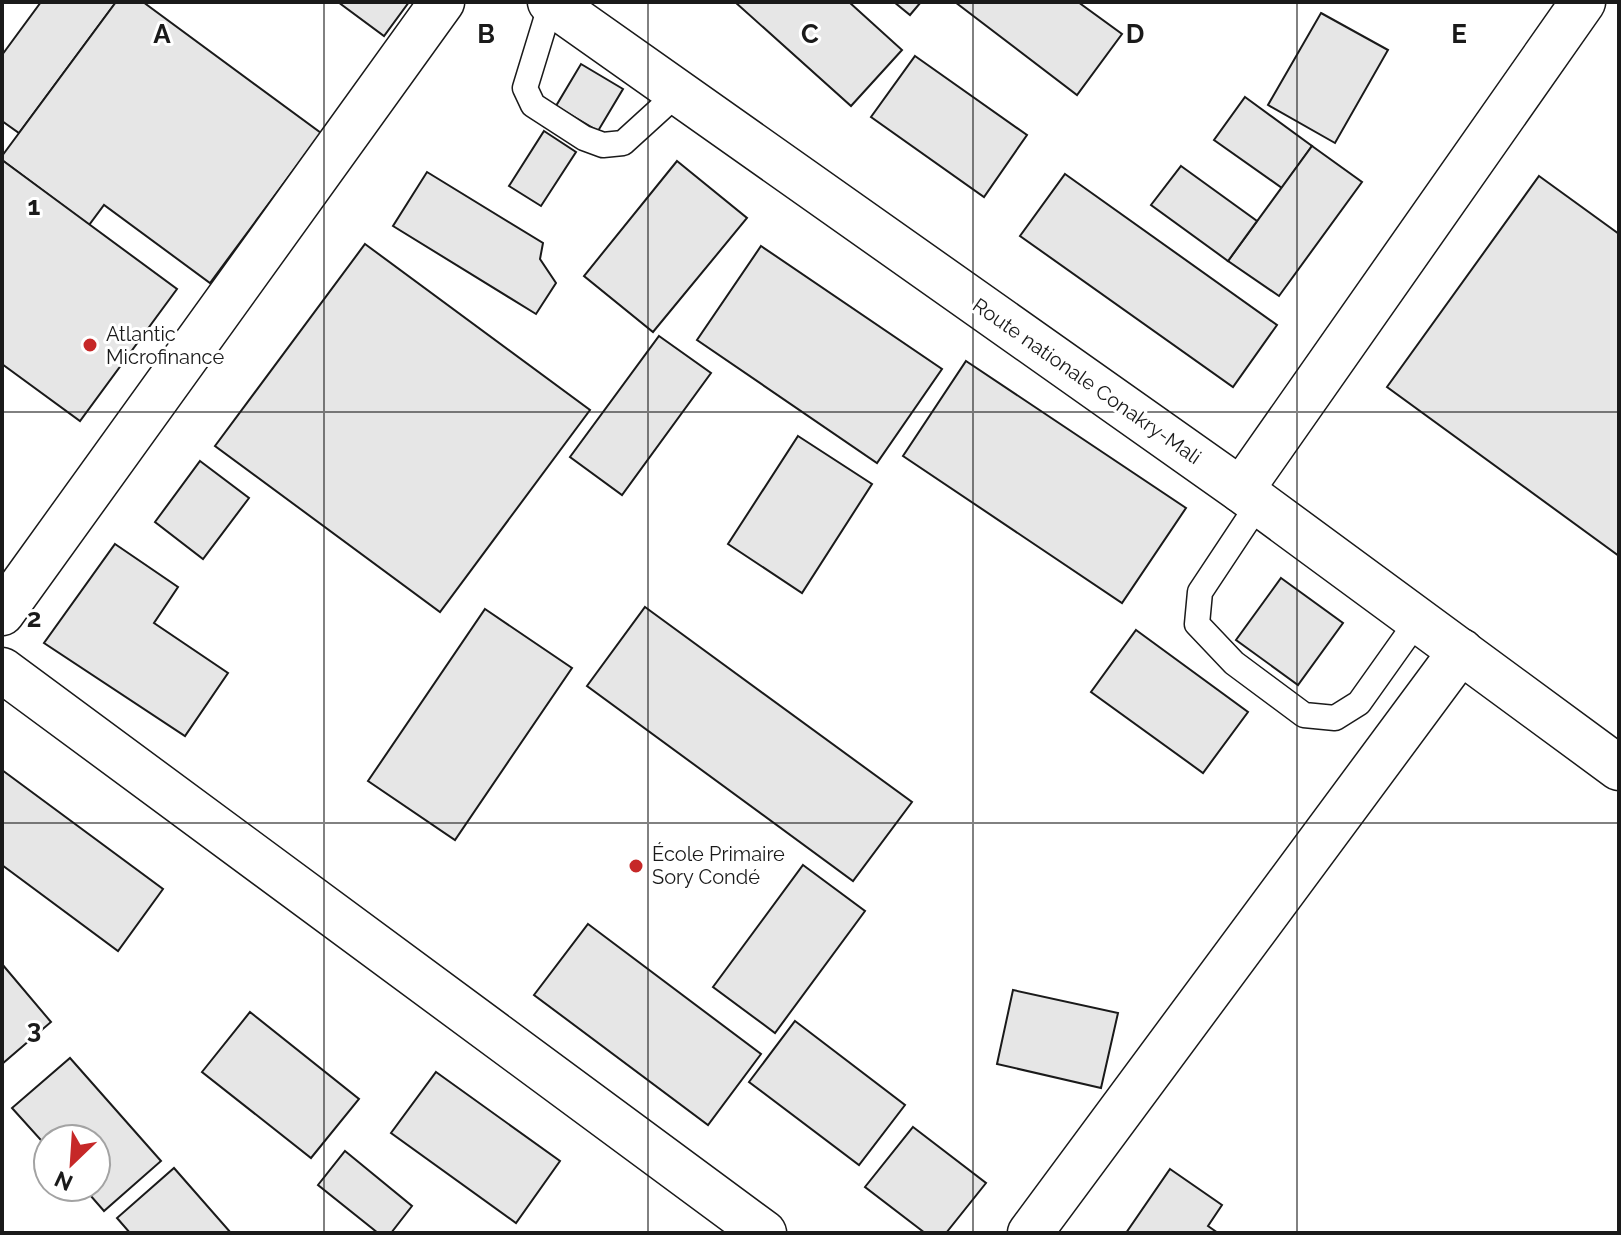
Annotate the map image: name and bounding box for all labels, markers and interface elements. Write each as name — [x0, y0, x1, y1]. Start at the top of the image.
text: A — [153, 19, 171, 49]
text: B — [477, 19, 495, 49]
text: C — [801, 19, 819, 49]
text: D — [1126, 19, 1144, 49]
text: E — [1451, 19, 1467, 49]
text: 1 — [28, 191, 41, 221]
street label: Route nationale Conakry-Mali — [968, 293, 1206, 469]
place label: Atlantic Microfinance — [106, 322, 224, 369]
marker: Atlantic Microfinance — [81, 336, 99, 354]
text: 2 — [27, 603, 41, 633]
place label: École Primaire Sory Condé — [652, 842, 785, 889]
marker: École Primaire Sory Condé — [627, 857, 645, 875]
text: 3 — [27, 1014, 41, 1044]
north arrow — [32, 1123, 112, 1203]
text: N — [50, 1166, 77, 1196]

